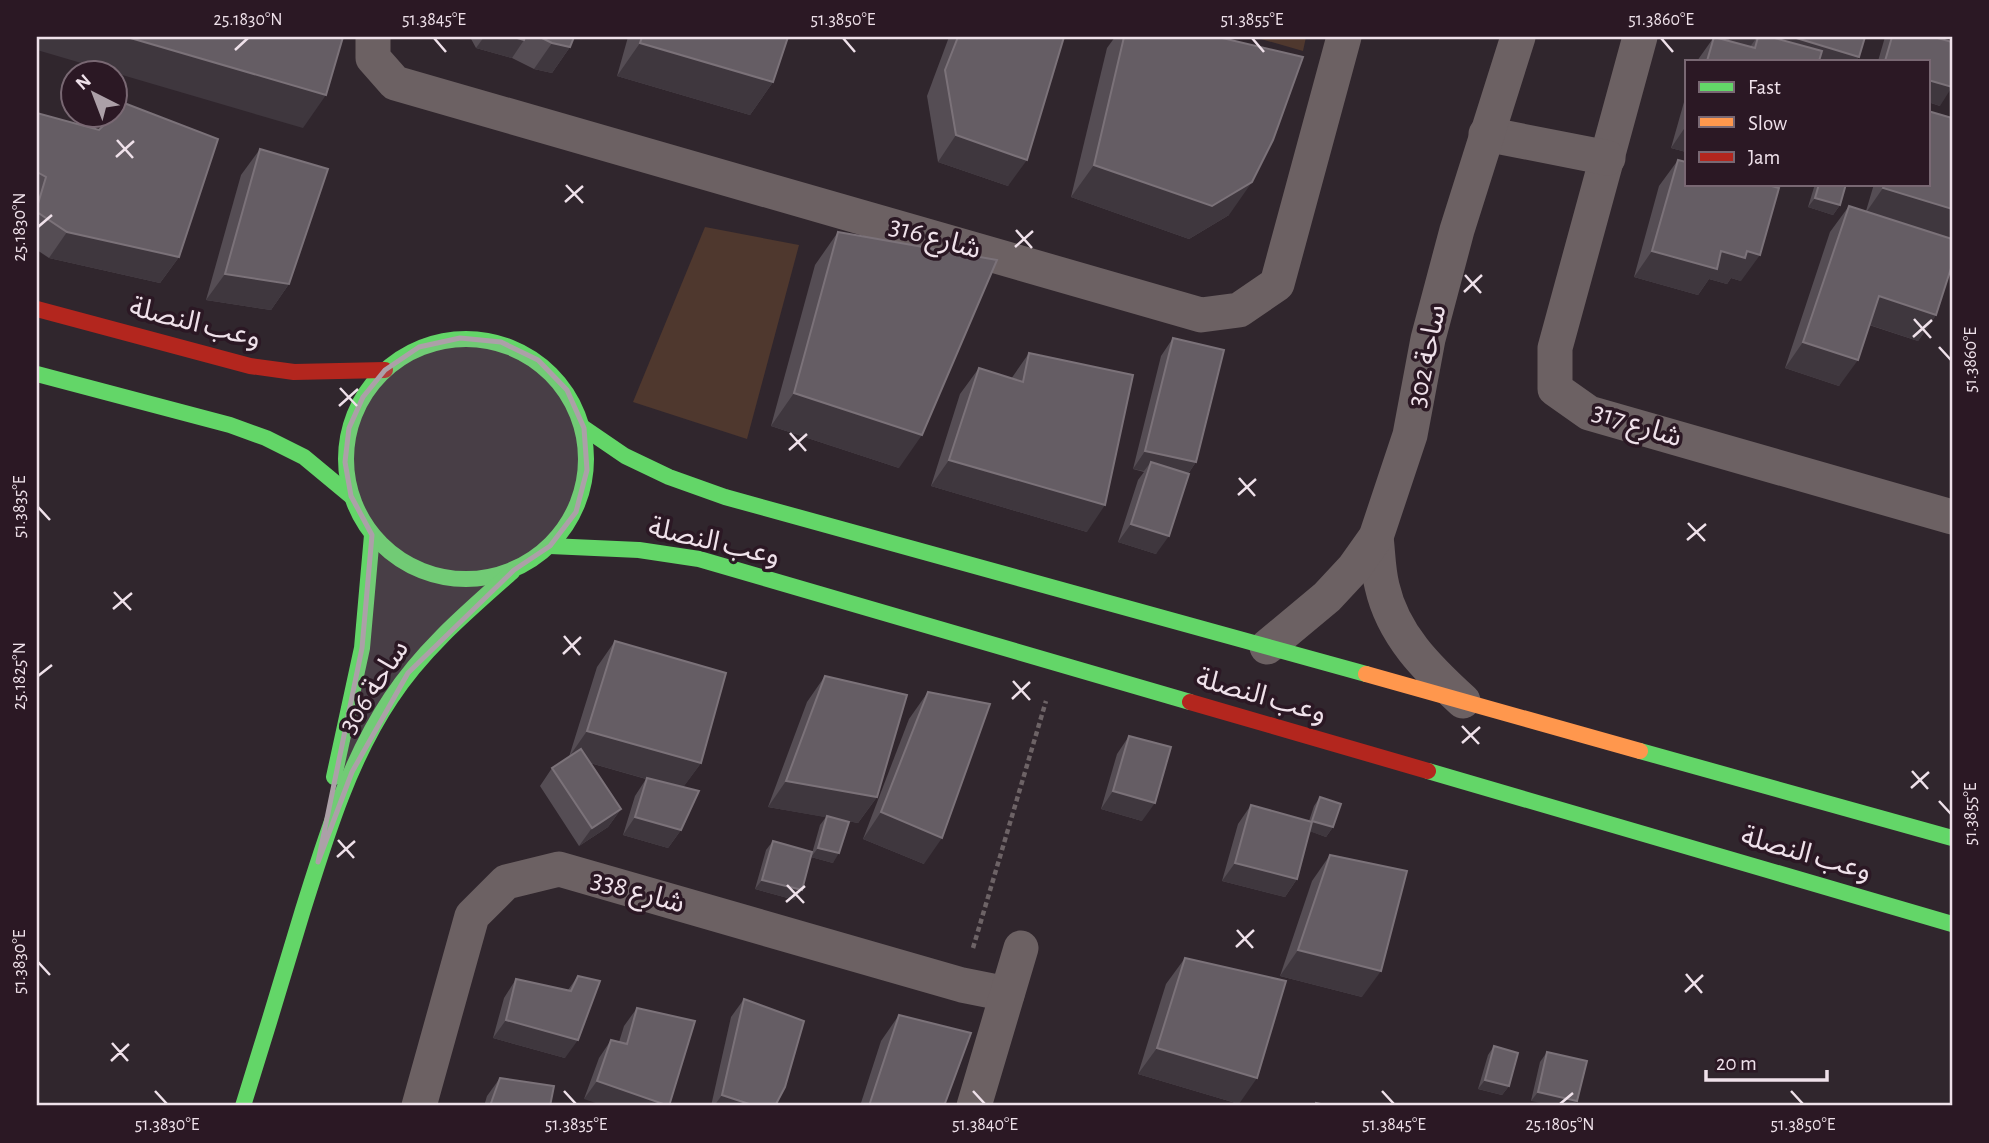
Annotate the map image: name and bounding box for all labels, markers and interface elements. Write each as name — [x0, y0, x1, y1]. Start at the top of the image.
text: 25.1830°N — [213, 11, 283, 29]
text: 51.3845°E — [402, 11, 466, 29]
text: 51.3850°E — [811, 11, 876, 29]
text: 51.3855°E — [1221, 11, 1284, 29]
text: 51.3860°E — [1628, 11, 1694, 29]
north arrow — [60, 60, 130, 130]
legend — [1685, 60, 1930, 186]
text: N — [72, 71, 95, 94]
text: Fast — [1748, 77, 1781, 98]
text: Slow — [1748, 113, 1787, 134]
text: Jam — [1748, 147, 1780, 168]
text: 25.1830°N — [11, 192, 29, 262]
street label: شارع 316 — [885, 212, 984, 269]
street label: وعب النصلة — [126, 293, 263, 354]
street label: ساحة 302 — [1403, 302, 1451, 410]
text: 51.3860°E — [1962, 327, 1980, 393]
street label: شارع 317 — [1587, 397, 1685, 457]
text: 51.3835°E — [11, 475, 29, 538]
street label: وعب النصلة — [645, 513, 782, 572]
street label: ساحة 306 — [334, 636, 414, 738]
text: 25.1825°N — [11, 642, 29, 710]
street label: وعب النصلة — [1192, 664, 1329, 729]
text: 51.3855°E — [1962, 782, 1980, 845]
street label: وعب النصلة — [1737, 822, 1874, 887]
street label: شارع 338 — [587, 865, 688, 923]
text: 51.3830°E — [11, 929, 29, 994]
scale bar — [1706, 1038, 1826, 1082]
text: 20 m — [1716, 1053, 1757, 1074]
text: 51.3830°E — [135, 1116, 200, 1134]
text: 51.3835°E — [545, 1116, 608, 1134]
text: 51.3840°E — [952, 1116, 1018, 1134]
text: 51.3845°E — [1362, 1116, 1426, 1134]
text: 25.1805°N — [1525, 1116, 1595, 1134]
text: 51.3850°E — [1771, 1116, 1836, 1134]

